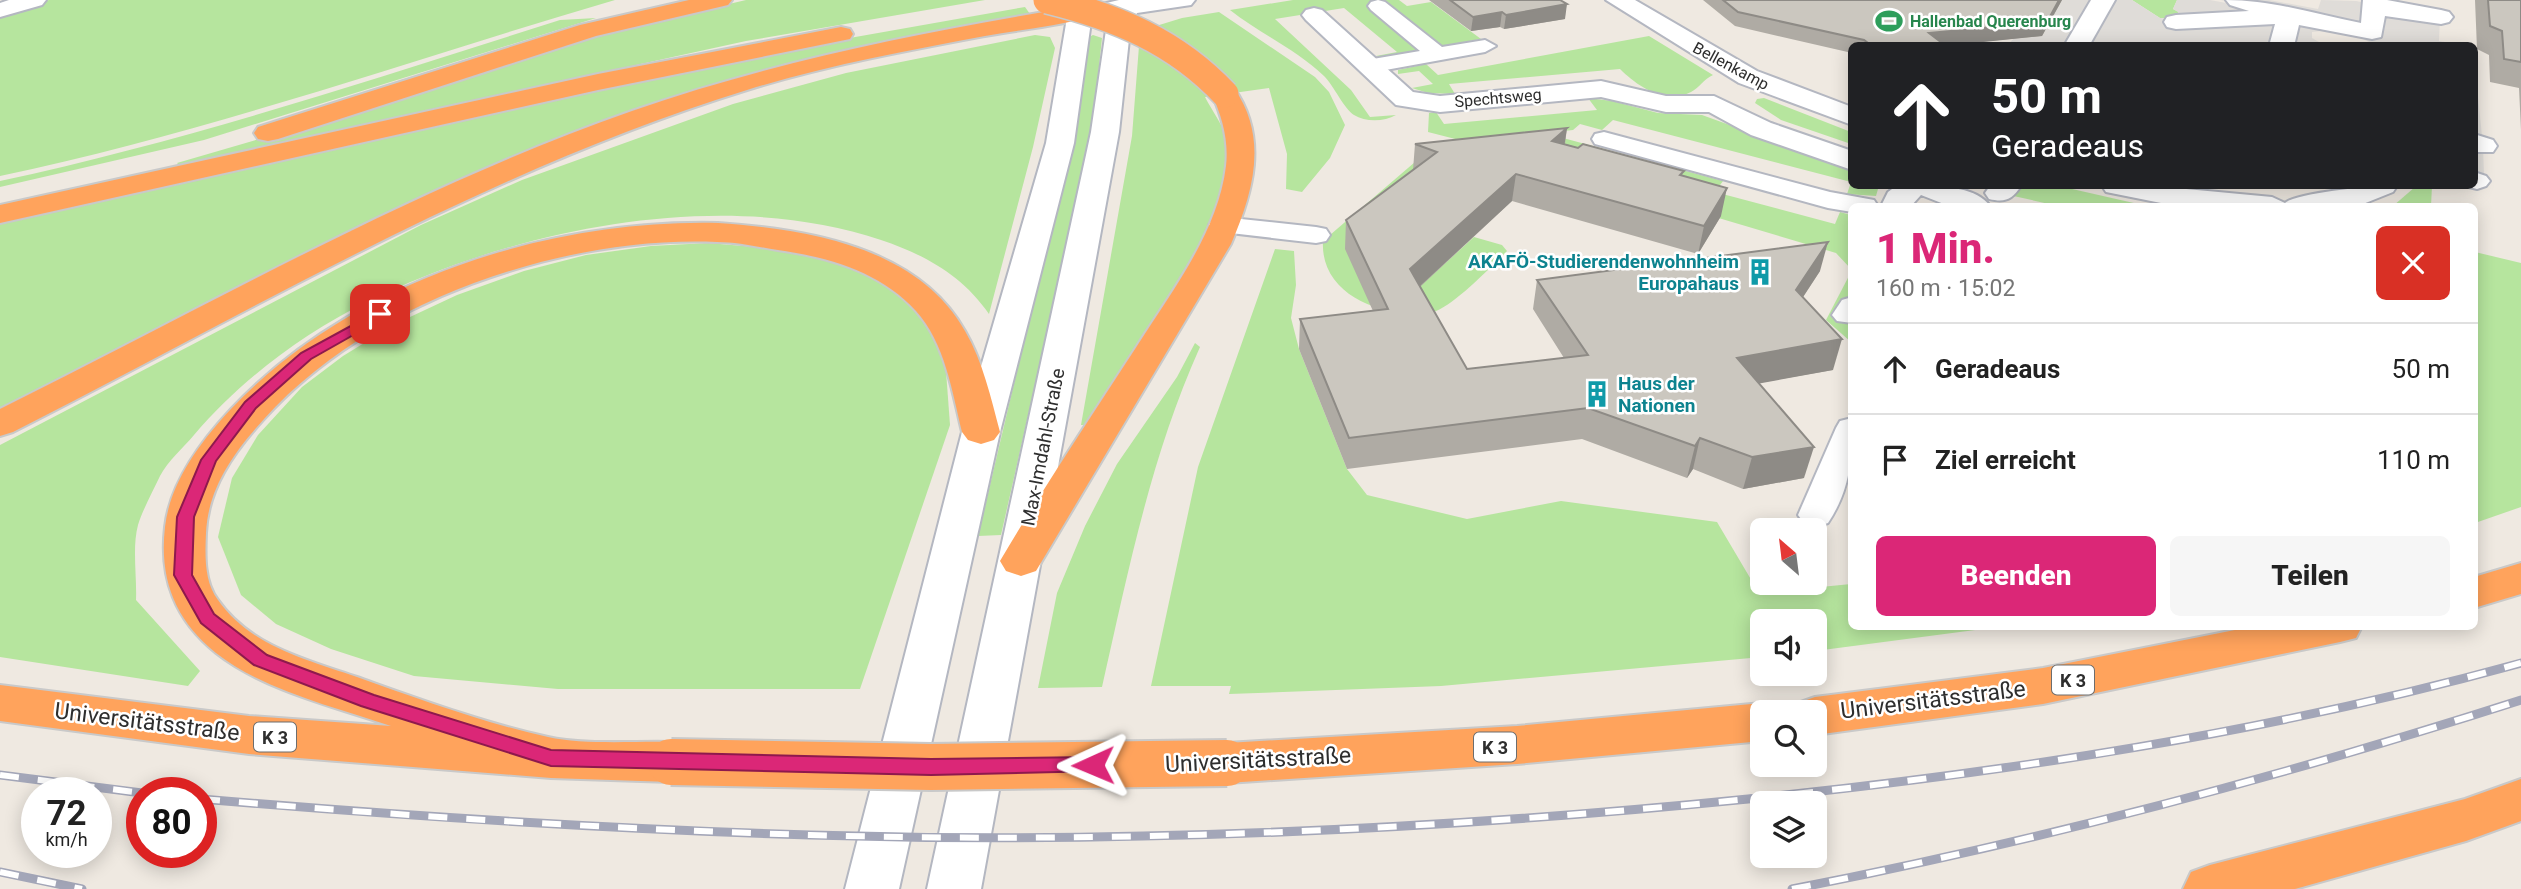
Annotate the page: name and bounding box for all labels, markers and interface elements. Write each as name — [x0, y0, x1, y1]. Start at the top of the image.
sports icon: Hallenbad Querenburg — [1874, 6, 1904, 36]
place label: Hallenbad Querenburg — [1910, 12, 2071, 31]
street label: Bellenkamp — [1690, 38, 1772, 94]
text: 50 m — [1991, 68, 2102, 125]
icon: ahead — [1876, 70, 1967, 161]
street label: Spechtsweg — [1454, 85, 1542, 111]
text: Geradeaus — [1991, 127, 2144, 165]
text: 1 Min. — [1876, 224, 1995, 273]
button: close — [2376, 226, 2450, 300]
place label: AKAFÖ-Studierendenwohnheim Europahaus — [1468, 250, 1739, 295]
building icon: AKAFÖ-Studierendenwohnheim Europahaus — [1745, 257, 1775, 287]
text: 160 m · 15:02 — [1876, 275, 2015, 302]
pin — [350, 284, 410, 344]
icon: arrive — [361, 295, 399, 333]
icon: ahead — [1876, 350, 1914, 388]
text: Geradeaus — [1935, 354, 2060, 384]
text: 50 m — [2392, 354, 2450, 384]
street label: Max-Imdahl-Straße — [1016, 366, 1070, 528]
place label: Haus der Nationen — [1618, 372, 1695, 417]
building icon: Haus der Nationen — [1582, 379, 1612, 409]
icon: arrive — [1876, 441, 1914, 479]
text: Ziel erreicht — [1935, 445, 2076, 475]
text: 110 m — [2377, 445, 2450, 475]
north arrow — [1750, 518, 1827, 595]
map controls — [1750, 518, 1827, 868]
button: Beenden — [1876, 536, 2156, 616]
button: Teilen — [2170, 536, 2450, 616]
button: sound — [1750, 609, 1827, 686]
road number: K 3 — [2052, 666, 2094, 694]
street label: Universitätsstraße — [1839, 675, 2027, 725]
street label: Universitätsstraße — [53, 697, 241, 747]
button: search — [1750, 700, 1827, 777]
road number: K 3 — [254, 722, 296, 752]
position arrow — [1056, 728, 1130, 802]
road number: K 3 — [1474, 732, 1516, 762]
street label: Universitätsstraße — [1164, 742, 1352, 778]
speed limit sign: 80 — [126, 777, 217, 868]
button: layers — [1750, 791, 1827, 868]
text: 72 — [46, 793, 87, 834]
text: km/h — [45, 829, 88, 850]

